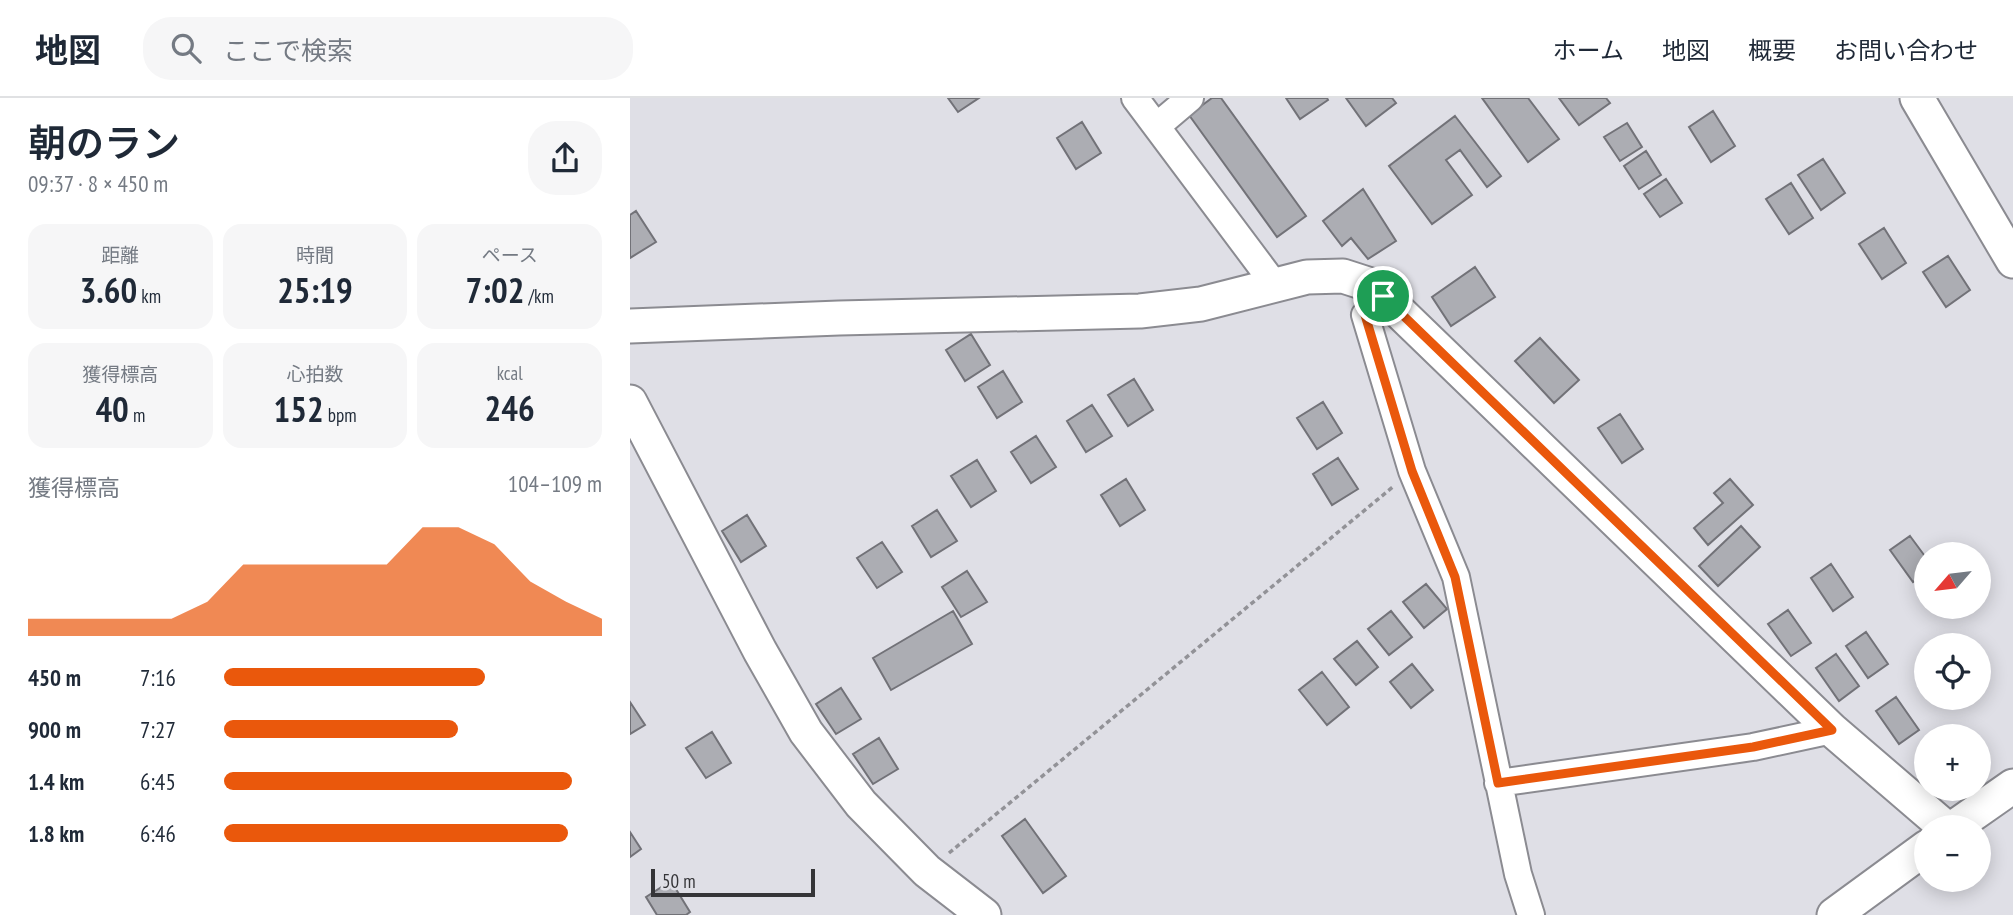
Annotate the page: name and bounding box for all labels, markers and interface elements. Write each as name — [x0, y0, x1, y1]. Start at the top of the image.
search box — [143, 17, 633, 80]
text: 地図 — [35, 28, 101, 71]
icon: search — [167, 29, 205, 67]
text: ここで検索 — [223, 34, 353, 67]
text: ホーム — [1553, 35, 1624, 66]
text: 地図 — [1662, 35, 1710, 66]
text: 概要 — [1748, 35, 1796, 66]
text: お問い合わせ — [1834, 35, 1978, 66]
text: 朝のラン — [28, 118, 180, 167]
button: share — [528, 121, 602, 195]
text: 09:37 · 8 × 450 m — [28, 169, 168, 198]
text: 距離 — [101, 243, 139, 267]
text: 時間 — [296, 243, 334, 267]
text: ペース — [482, 243, 538, 267]
pin — [1353, 266, 1413, 326]
text: 3.60 — [80, 267, 137, 313]
text: 25:19 — [277, 267, 353, 313]
text: 7:02 — [465, 267, 524, 313]
icon: arrive — [1364, 277, 1402, 315]
text: km — [137, 284, 161, 308]
text: /km — [524, 284, 554, 308]
text: kcal — [497, 361, 523, 385]
text: 獲得標高 — [82, 362, 158, 386]
text: 心拍数 — [286, 362, 344, 386]
text: 246 — [485, 385, 535, 431]
text: 40 — [95, 386, 129, 432]
text: 152 — [273, 386, 324, 432]
text: m — [129, 403, 145, 427]
text: bpm — [324, 403, 357, 427]
text: 104–109 m — [508, 469, 602, 498]
text: 獲得標高 — [28, 473, 120, 502]
north arrow — [1914, 542, 1992, 620]
map controls — [1914, 542, 1991, 892]
button: locate — [1914, 633, 1991, 710]
text: 450 m — [28, 663, 81, 692]
text: 7:16 — [140, 663, 176, 692]
text: 900 m — [28, 715, 81, 744]
text: 7:27 — [140, 715, 176, 744]
button: + — [1914, 724, 1991, 801]
text: 1.4 km — [28, 767, 84, 796]
text: 6:45 — [140, 767, 176, 796]
button: − — [1914, 815, 1991, 892]
text: 1.8 km — [28, 819, 84, 848]
text: 6:46 — [140, 819, 176, 848]
scale bar — [651, 866, 816, 898]
text: 50 m — [662, 869, 696, 893]

